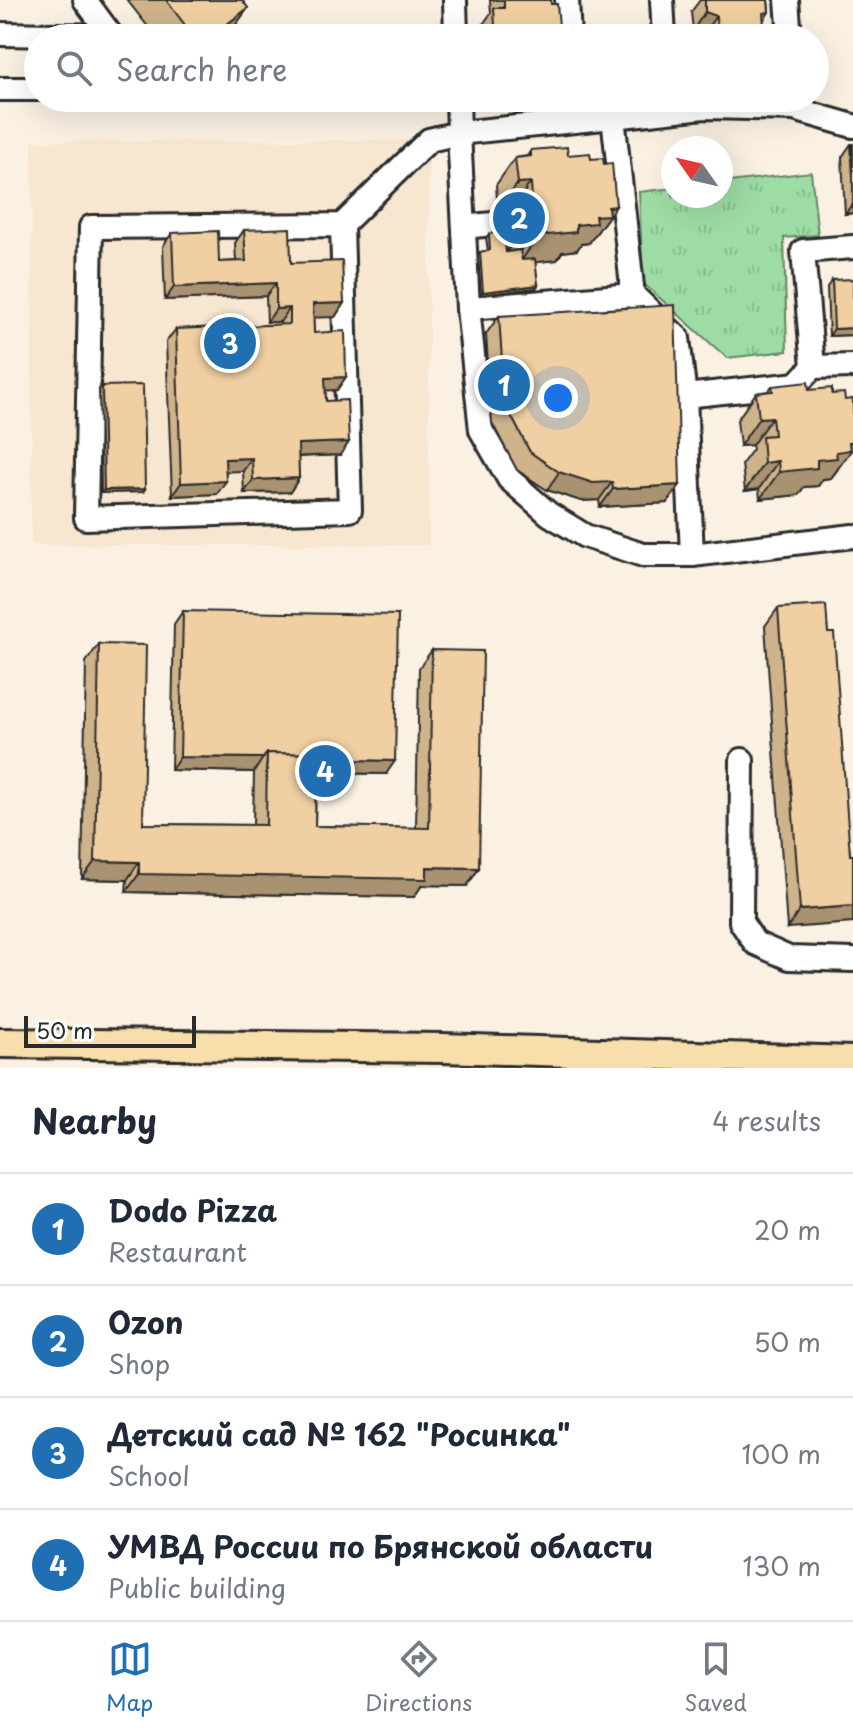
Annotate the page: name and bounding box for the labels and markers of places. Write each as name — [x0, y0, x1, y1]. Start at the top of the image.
pin: 2 — [493, 188, 545, 248]
pin: 3 — [204, 313, 256, 373]
pin: 1 — [478, 355, 530, 415]
pin: 4 — [299, 741, 351, 801]

